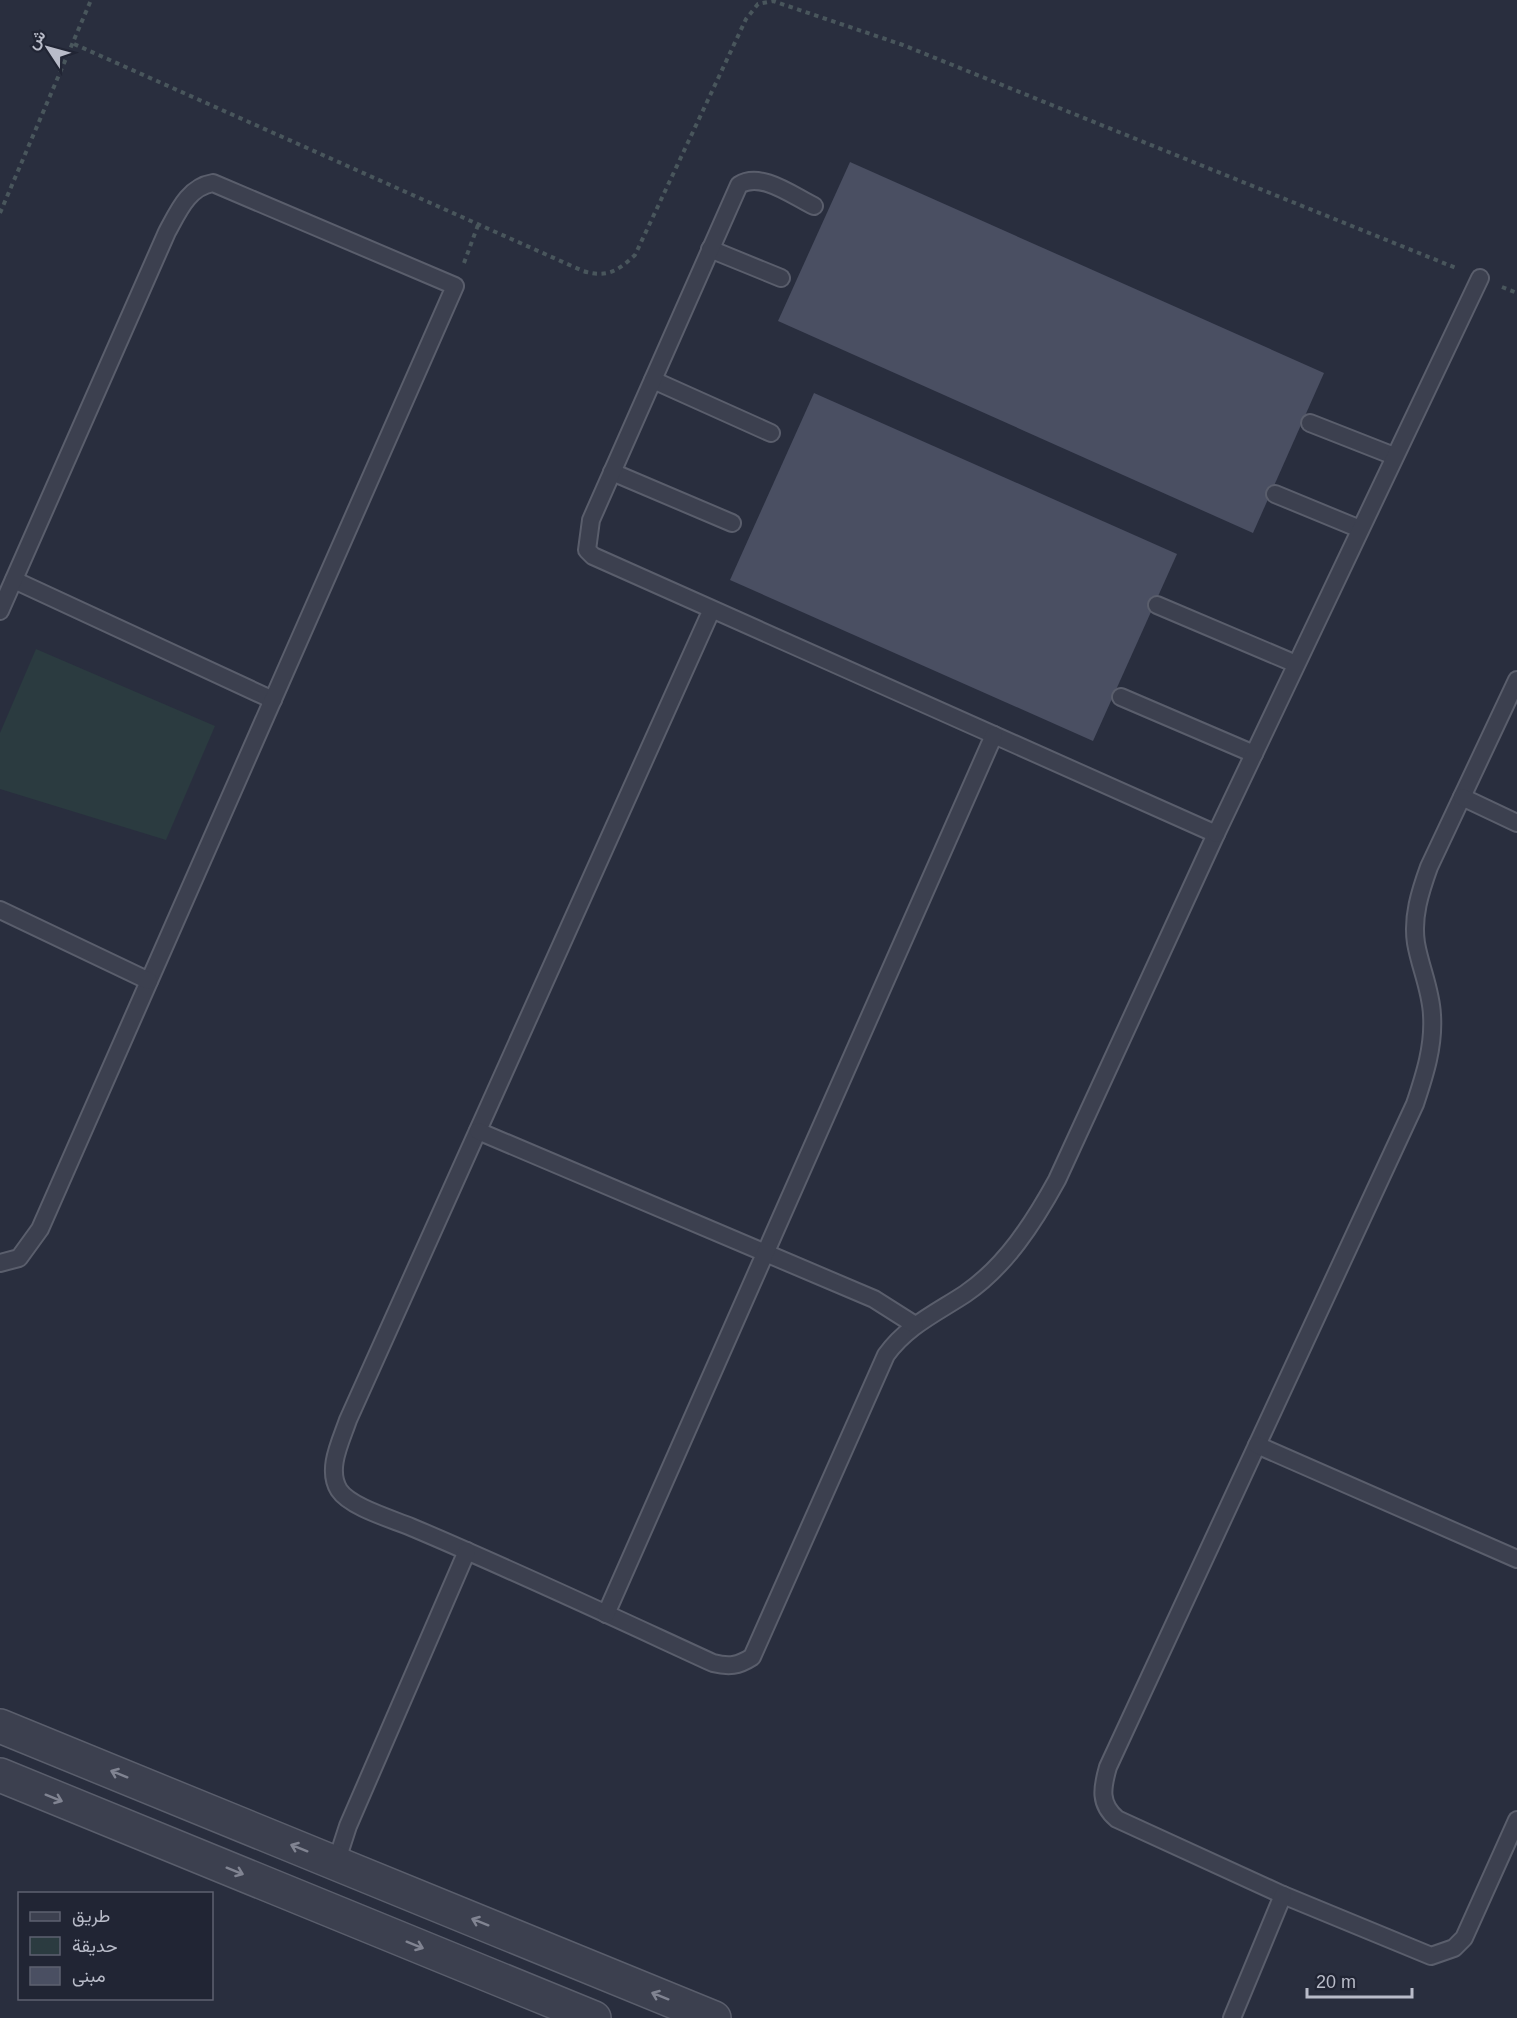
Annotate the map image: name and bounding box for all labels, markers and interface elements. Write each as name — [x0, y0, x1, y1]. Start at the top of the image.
north arrow — [18, 18, 78, 78]
text: ش — [24, 27, 50, 53]
one-way arrow — [110, 1768, 128, 1779]
one-way arrow — [44, 1793, 63, 1804]
one-way arrow — [290, 1842, 309, 1853]
one-way arrow — [225, 1866, 243, 1877]
legend — [18, 1892, 213, 2000]
text: طريق — [72, 1906, 110, 1927]
one-way arrow — [471, 1916, 489, 1927]
text: حديقة — [72, 1936, 118, 1956]
one-way arrow — [405, 1940, 424, 1951]
scale bar — [1307, 1961, 1412, 1999]
text: مبنى — [72, 1966, 106, 1987]
text: 20 m — [1316, 1972, 1356, 1992]
one-way arrow — [651, 1990, 670, 2001]

